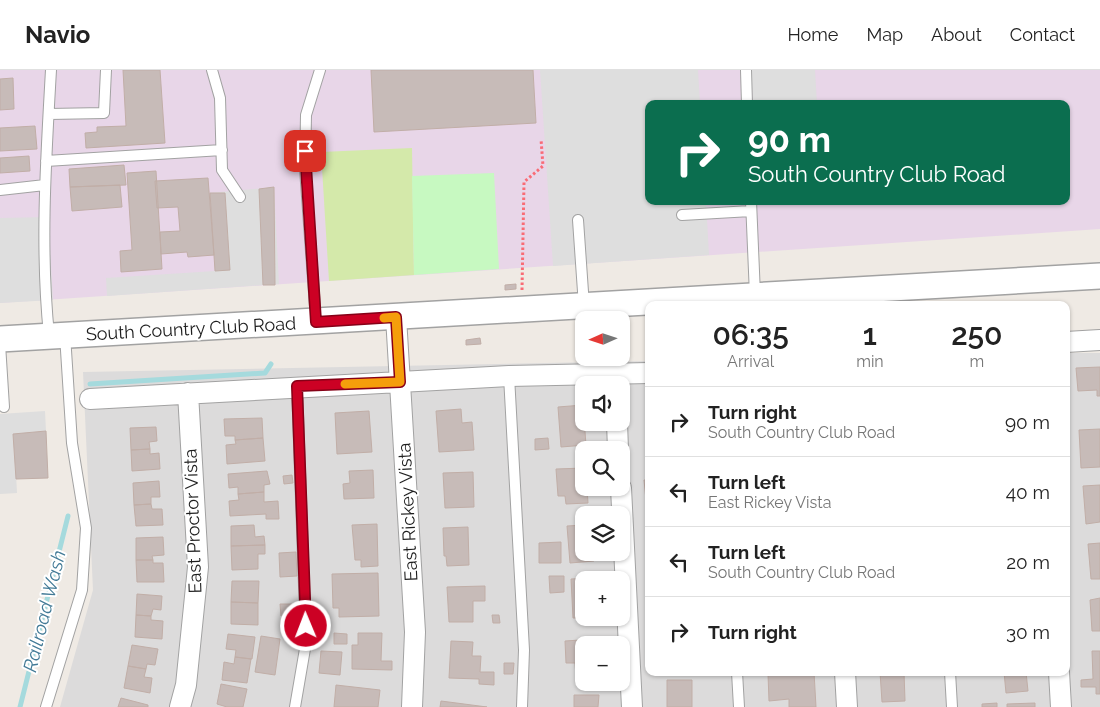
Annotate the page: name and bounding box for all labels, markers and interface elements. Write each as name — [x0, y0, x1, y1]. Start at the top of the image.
text: Navio — [25, 20, 90, 49]
text: Home — [787, 24, 838, 45]
text: Map — [866, 24, 903, 45]
text: About — [931, 24, 982, 45]
text: Contact — [1010, 24, 1075, 45]
text: 90 m — [748, 119, 831, 160]
icon: right — [665, 120, 730, 185]
pin — [284, 130, 326, 172]
icon: arrive — [291, 137, 319, 165]
text: South Country Club Road — [748, 161, 1005, 187]
north arrow — [575, 311, 630, 366]
map controls — [575, 311, 630, 691]
street label: South Country Club Road — [85, 313, 297, 344]
text: 06:35 — [712, 317, 789, 352]
text: 1 — [863, 317, 877, 352]
text: 250 — [951, 317, 1003, 352]
text: Arrival — [727, 352, 774, 371]
text: min — [856, 352, 884, 371]
text: m — [969, 352, 984, 371]
button: sound — [575, 376, 630, 431]
text: Turn right — [708, 401, 797, 423]
icon: right — [665, 408, 693, 436]
text: 90 m — [1005, 411, 1050, 433]
text: South Country Club Road — [708, 423, 895, 442]
button: search — [575, 441, 630, 496]
street label: East Rickey Vista — [393, 442, 422, 582]
street label: East Proctor Vista — [179, 448, 206, 594]
text: Turn left — [708, 471, 785, 493]
icon: left — [665, 478, 693, 506]
text: 40 m — [1006, 481, 1050, 503]
text: East Rickey Vista — [708, 493, 831, 512]
button: layers — [575, 506, 630, 561]
text: Turn left — [708, 541, 785, 563]
water label: Railroad Wash — [18, 548, 70, 674]
icon: left — [665, 548, 693, 576]
text: 20 m — [1006, 551, 1050, 573]
text: South Country Club Road — [708, 563, 895, 582]
button: + — [575, 571, 630, 626]
position arrow — [279, 599, 331, 651]
icon: right — [665, 618, 693, 646]
text: Turn right — [708, 621, 797, 643]
text: 30 m — [1006, 621, 1050, 643]
button: − — [575, 636, 630, 691]

